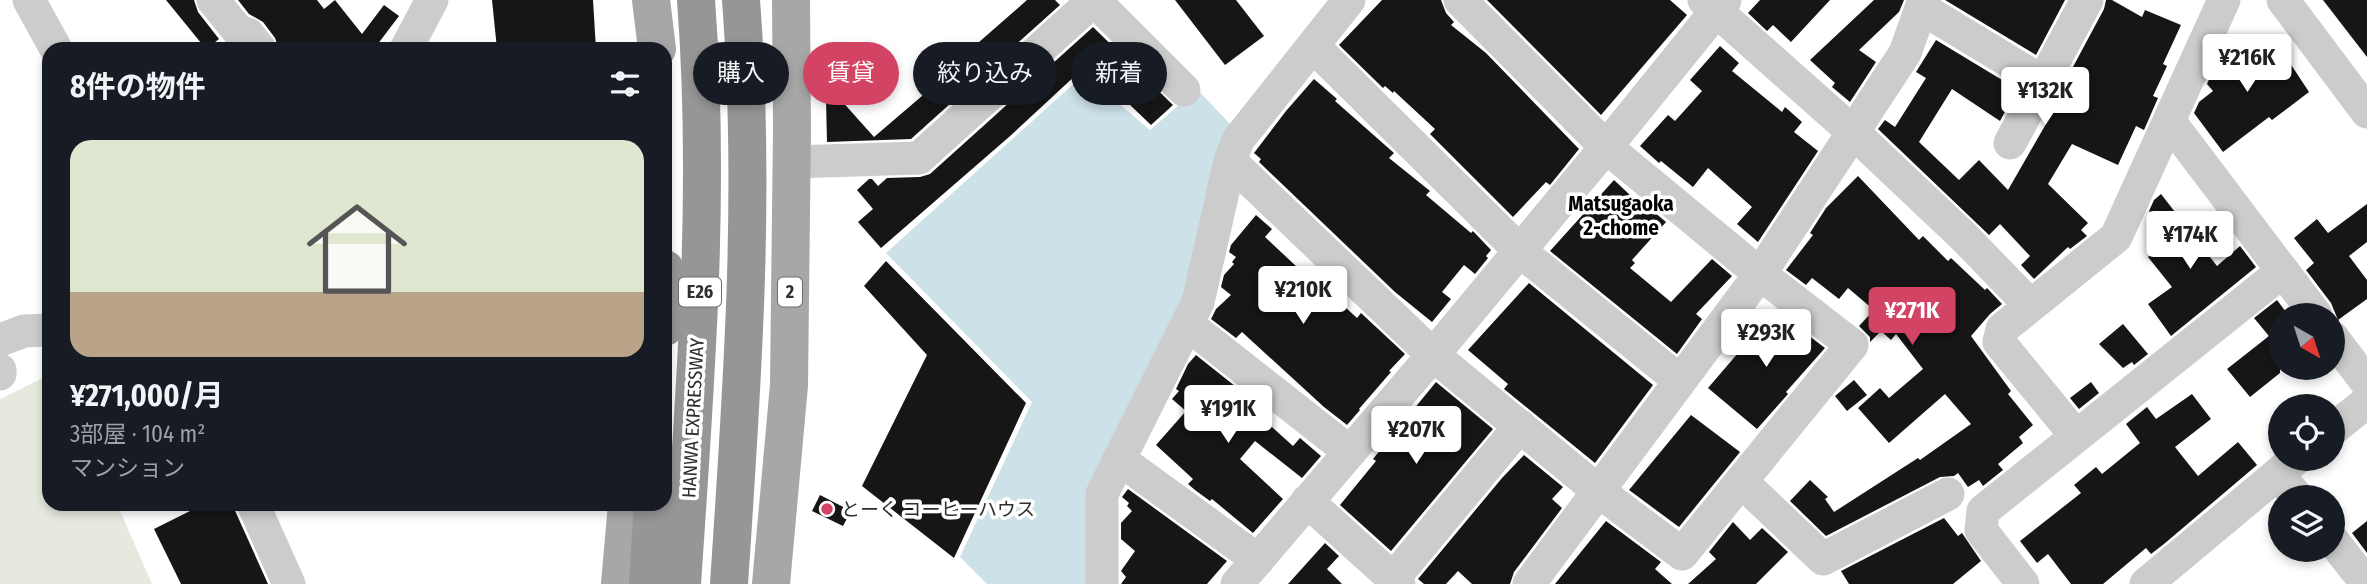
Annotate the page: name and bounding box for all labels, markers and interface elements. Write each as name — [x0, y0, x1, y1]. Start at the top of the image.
pin: ¥216K — [2198, 34, 2296, 94]
chip: 購入 — [693, 42, 789, 105]
chip: 賃貸 — [803, 42, 899, 105]
chip: 絞り込み — [913, 42, 1057, 105]
chip: 新着 — [1071, 42, 1167, 105]
text: ¥216K — [2219, 43, 2275, 71]
icon: filters — [606, 65, 644, 103]
pin: ¥132K — [1996, 68, 2094, 127]
text: 8件の物件 — [70, 69, 206, 105]
text: ¥132K — [2017, 76, 2073, 104]
icon: home — [294, 186, 420, 312]
district label: Matsugaoka 2-chome — [1568, 191, 1674, 241]
pin: ¥174K — [2141, 212, 2239, 271]
text: ¥174K — [2162, 220, 2218, 248]
pin: ¥210K — [1254, 266, 1352, 326]
text: ¥210K — [1274, 275, 1332, 303]
road number: E26 — [679, 278, 721, 306]
road number: 2 — [778, 278, 802, 306]
pin: ¥271K — [1863, 288, 1961, 347]
text: ¥271K — [1885, 296, 1939, 324]
north arrow — [2268, 303, 2345, 380]
map controls — [2268, 303, 2345, 562]
pin: ¥293K — [1717, 310, 1815, 369]
text: ¥293K — [1737, 318, 1795, 346]
street label: HANWA EXPRESSWAY — [677, 337, 709, 499]
text: ¥271,000/月 — [70, 378, 224, 414]
pin: ¥191K — [1179, 386, 1277, 445]
text: ¥191K — [1200, 394, 1256, 422]
button: locate — [2268, 394, 2345, 471]
pin: ¥207K — [1367, 406, 1465, 466]
text: ¥207K — [1387, 415, 1445, 443]
text: 3部屋 · 104 m² — [70, 420, 205, 448]
text: マンション — [70, 454, 185, 482]
button: layers — [2268, 485, 2345, 562]
place label: とーく コーヒーハウス — [841, 498, 1035, 521]
marker: とーく コーヒーハウス — [819, 501, 835, 517]

